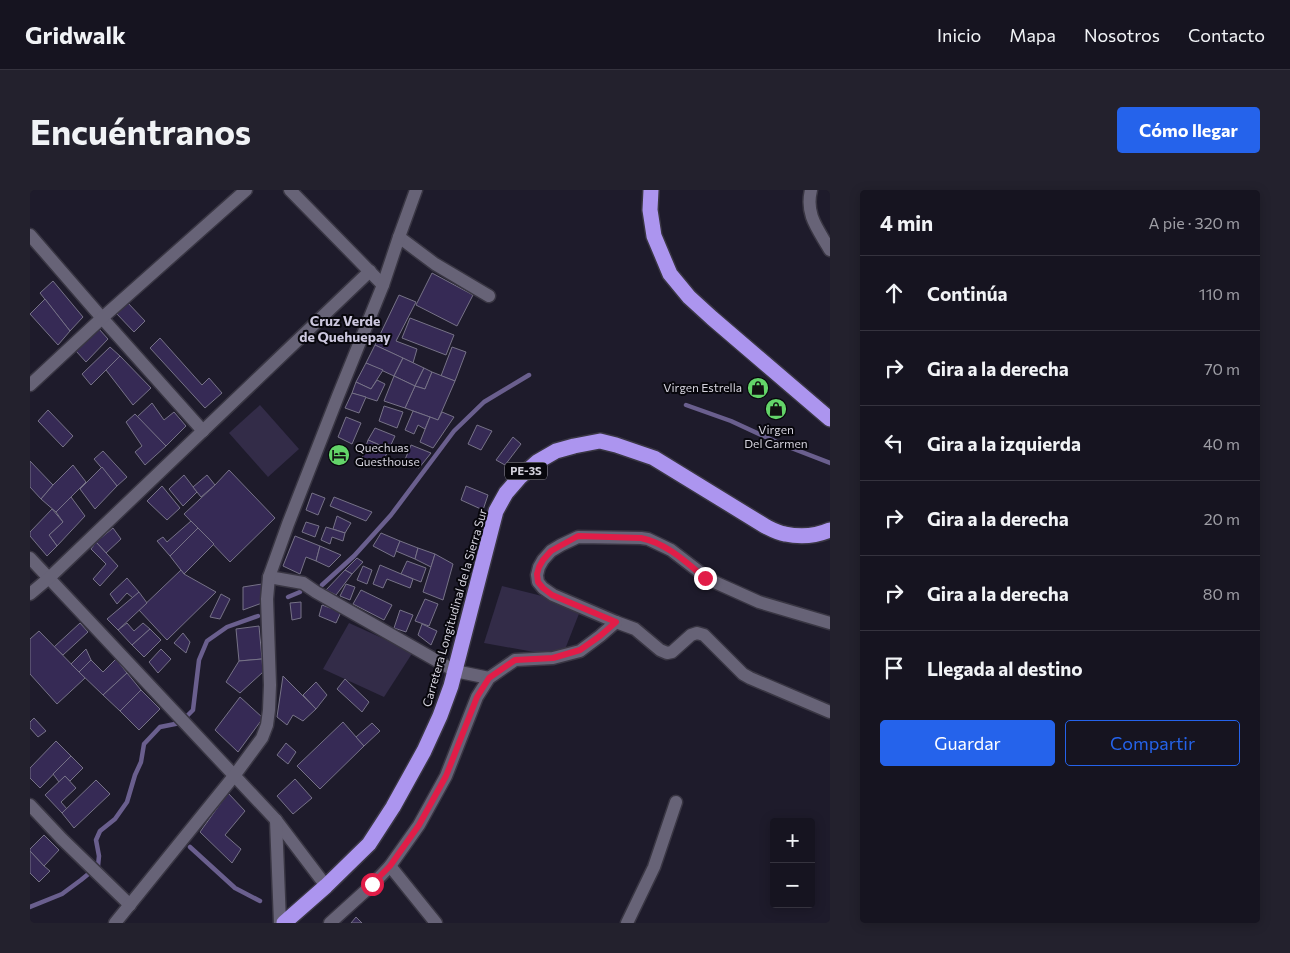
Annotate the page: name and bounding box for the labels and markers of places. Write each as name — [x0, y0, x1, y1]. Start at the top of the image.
shop icon: Virgen Estrella — [746, 376, 770, 400]
place label: Virgen Estrella — [663, 380, 742, 394]
shop icon: Virgen Del Carmen — [764, 397, 788, 421]
place label: Virgen Del Carmen — [744, 422, 808, 450]
place label: Quechuas Guesthouse — [355, 440, 420, 468]
hotel icon: Quechuas Guesthouse — [327, 443, 351, 467]

